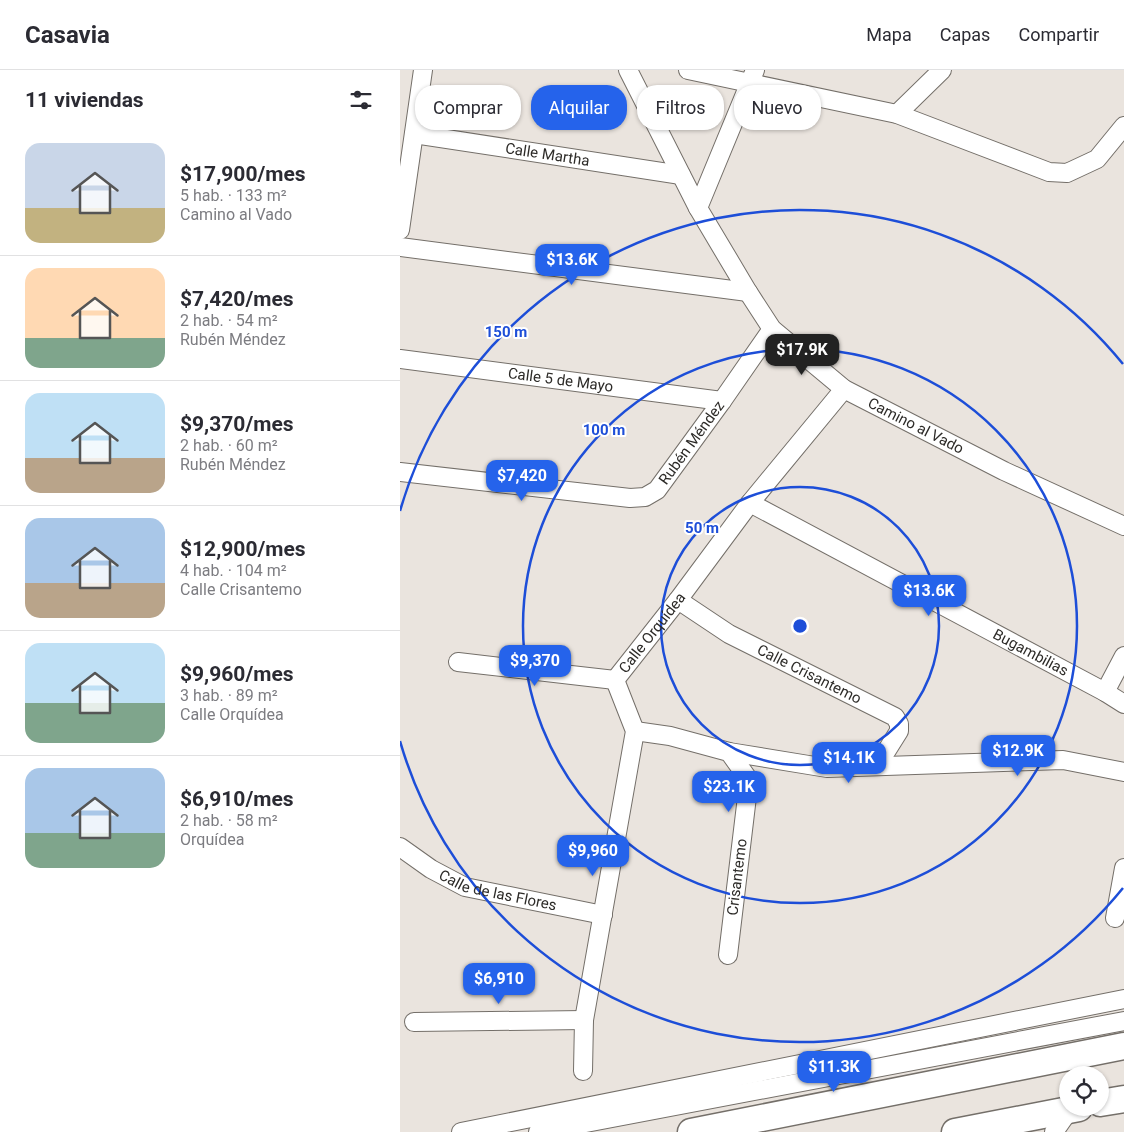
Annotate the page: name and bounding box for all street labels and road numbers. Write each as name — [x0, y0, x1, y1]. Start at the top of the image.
street label: Calle Martha — [504, 139, 591, 170]
street label: Calle 5 de Mayo — [507, 364, 614, 396]
street label: Camino al Vado — [865, 394, 967, 458]
street label: Rubén Méndez — [655, 397, 728, 488]
street label: Calle Orquídea — [615, 589, 689, 677]
street label: Bugambilias — [990, 625, 1071, 680]
street label: Calle Crisantemo — [754, 641, 864, 708]
street label: Crisantemo — [723, 838, 751, 916]
street label: Calle de las Flores — [436, 866, 558, 914]

